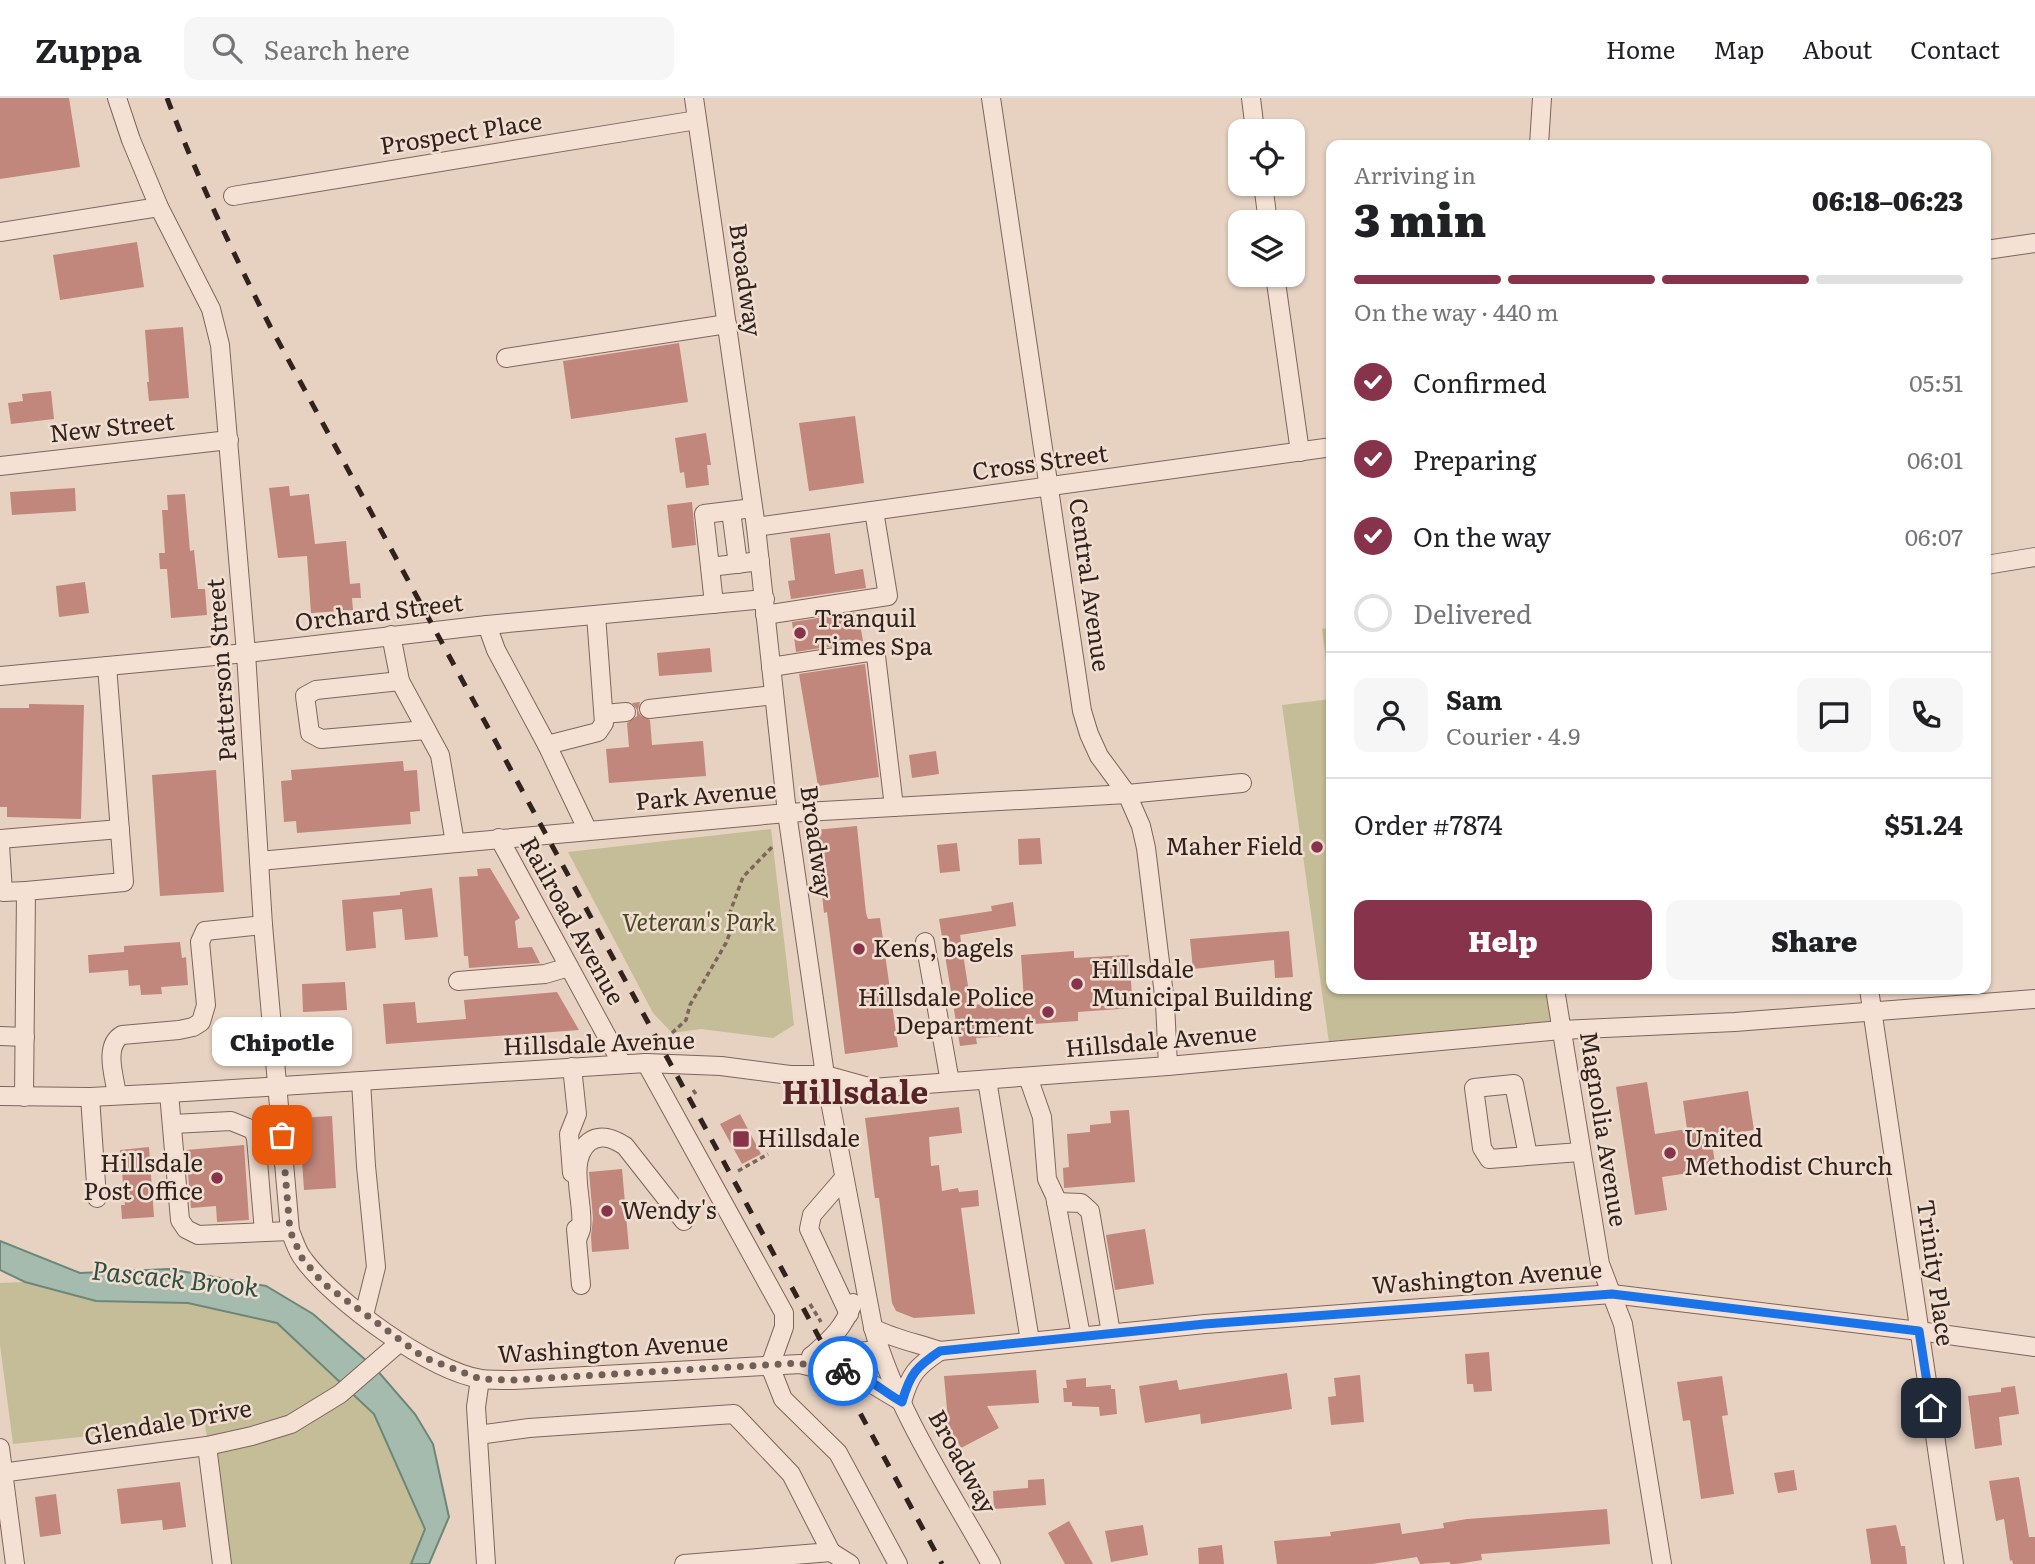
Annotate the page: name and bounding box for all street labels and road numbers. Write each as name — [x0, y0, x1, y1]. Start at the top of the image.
street label: Prospect Place — [377, 101, 544, 162]
street label: Broadway — [722, 221, 773, 339]
street label: New Street — [48, 402, 176, 449]
street label: Cross Street — [969, 434, 1110, 487]
street label: Central Avenue — [1062, 496, 1121, 674]
street label: Patterson Street — [196, 577, 243, 763]
street label: Orchard Street — [293, 583, 465, 638]
street label: Park Avenue — [634, 770, 778, 817]
street label: Broadway — [793, 783, 844, 901]
street label: Railroad Avenue — [513, 829, 635, 1010]
street label: Hillsdale Avenue — [1064, 1013, 1258, 1064]
street label: Hillsdale Avenue — [502, 1021, 695, 1062]
street label: Magnolia Avenue — [1573, 1028, 1638, 1229]
street label: Trinity Place — [1910, 1197, 1965, 1348]
street label: Washington Avenue — [1370, 1250, 1603, 1301]
street label: Washington Avenue — [497, 1323, 729, 1370]
street label: Glendale Drive — [81, 1389, 254, 1452]
street label: Broadway — [921, 1402, 1007, 1519]

